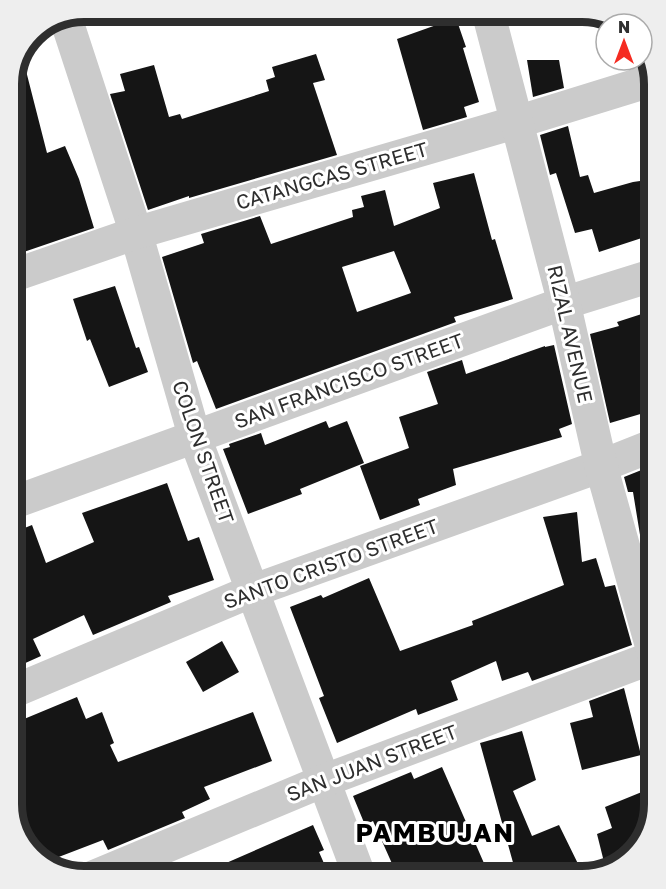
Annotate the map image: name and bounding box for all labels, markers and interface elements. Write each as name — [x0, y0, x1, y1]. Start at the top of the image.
north arrow — [594, 12, 654, 72]
text: N — [618, 17, 630, 37]
street label: CATANGCAS STREET — [233, 136, 430, 214]
street label: RIZAL AVENUE — [543, 262, 599, 405]
street label: SAN FRANCISCO STREET — [231, 327, 466, 433]
street label: COLON STREET — [168, 377, 240, 526]
street label: SANTO CRISTO STREET — [220, 513, 441, 613]
street label: SAN JUAN STREET — [283, 719, 460, 806]
district label: PAMBUJAN — [355, 817, 515, 848]

